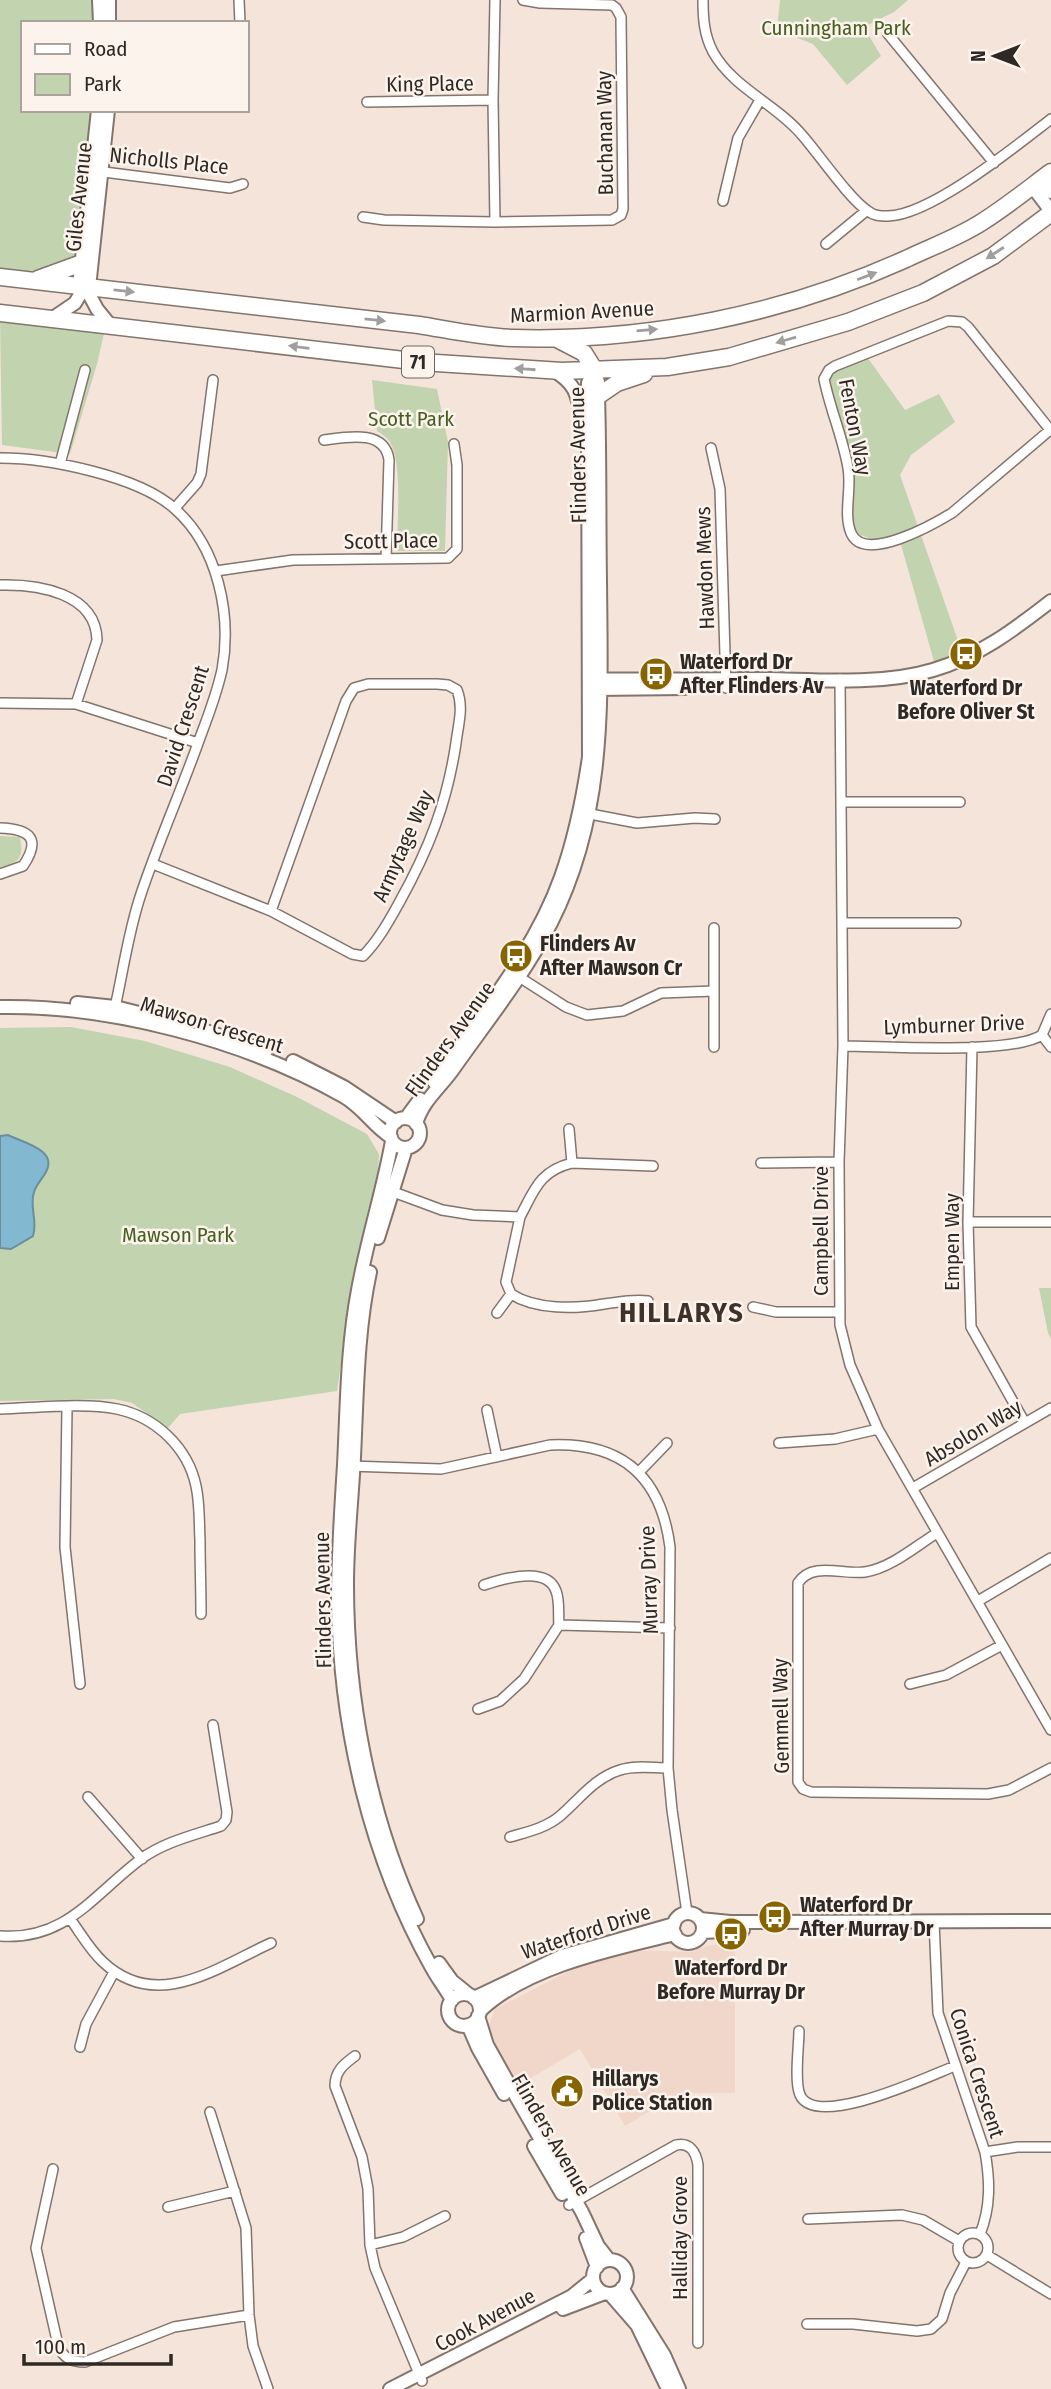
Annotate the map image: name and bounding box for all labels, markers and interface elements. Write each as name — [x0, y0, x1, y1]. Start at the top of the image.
park label: Cunningham Park — [761, 15, 911, 41]
legend — [21, 21, 248, 112]
north arrow — [960, 21, 1030, 91]
text: Road — [84, 36, 128, 62]
text: N — [967, 50, 990, 62]
street label: King Place — [386, 70, 474, 98]
street label: Buchanan Way — [591, 70, 619, 196]
text: Park — [84, 71, 122, 97]
street label: Giles Avenue — [60, 141, 98, 253]
street label: Nicholls Place — [108, 142, 230, 180]
one-way arrow — [986, 246, 1005, 259]
one-way arrow — [857, 270, 878, 281]
one-way arrow — [113, 286, 135, 297]
street label: Marmion Avenue — [509, 295, 655, 329]
one-way arrow — [364, 315, 386, 326]
one-way arrow — [637, 324, 659, 335]
one-way arrow — [775, 335, 797, 346]
one-way arrow — [288, 342, 310, 353]
road number: 71 — [402, 346, 434, 378]
one-way arrow — [514, 363, 536, 374]
street label: Fenton Way — [833, 376, 877, 478]
street label: Flinders Avenue — [564, 387, 592, 523]
park label: Scott Park — [368, 406, 454, 432]
street label: Hawdon Mews — [690, 506, 720, 630]
street label: Scott Place — [344, 527, 438, 555]
bus stop icon: Waterford Dr Before Oliver St — [947, 635, 985, 673]
place label: Waterford Dr After Flinders Av — [679, 649, 824, 699]
bus stop icon: Waterford Dr After Flinders Av — [637, 655, 675, 693]
street label: David Crescent — [151, 662, 215, 790]
place label: Waterford Dr Before Oliver St — [897, 675, 1035, 725]
street label: Armytage Way — [367, 785, 440, 906]
place label: Flinders Av After Mawson Cr — [539, 931, 682, 981]
bus stop icon: Flinders Av After Mawson Cr — [497, 937, 535, 975]
street label: Flinders Avenue — [399, 976, 501, 1102]
street label: Mawson Crescent — [137, 991, 287, 1059]
street label: Lymburner Drive — [883, 1010, 1025, 1040]
street label: Campbell Drive — [808, 1166, 834, 1296]
street label: Empen Way — [939, 1192, 965, 1291]
park label: Mawson Park — [122, 1222, 234, 1248]
district label: HILLARYS — [619, 1296, 745, 1329]
street label: Absolon Way — [920, 1393, 1027, 1472]
street label: Murray Drive — [634, 1525, 664, 1635]
street label: Flinders Avenue — [309, 1532, 337, 1668]
street label: Gemmell Way — [767, 1657, 795, 1774]
place label: Waterford Dr After Murray Dr — [799, 1892, 934, 1942]
bus stop icon: Waterford Dr After Murray Dr — [756, 1898, 794, 1936]
street label: Waterford Drive — [518, 1899, 654, 1965]
bus stop icon: Waterford Dr Before Murray Dr — [712, 1915, 750, 1953]
place label: Waterford Dr Before Murray Dr — [657, 1955, 805, 2005]
street label: Conica Crescent — [944, 2005, 1010, 2141]
place label: Hillarys Police Station — [592, 2066, 713, 2116]
street label: Flinders Avenue — [506, 2069, 596, 2201]
public building icon: Hillarys Police Station — [548, 2072, 586, 2110]
street label: Halliday Grove — [667, 2176, 693, 2300]
street label: Cook Avenue — [430, 2283, 540, 2357]
scale bar — [24, 2322, 172, 2366]
text: 100 m — [35, 2334, 86, 2360]

